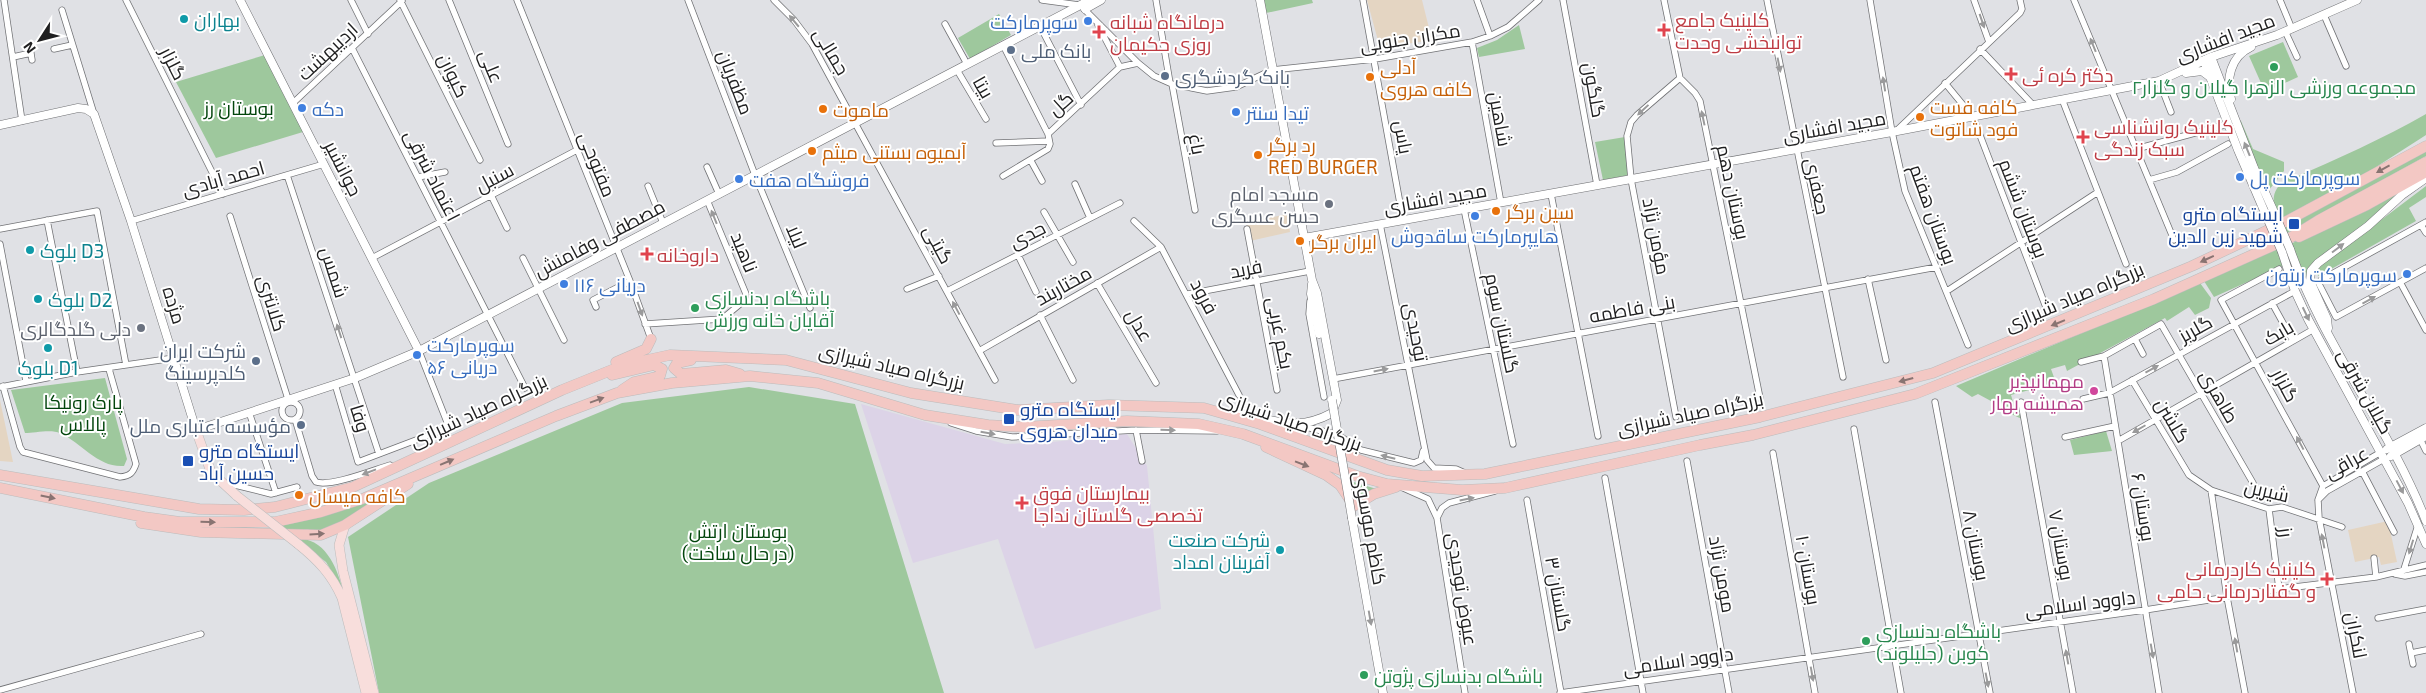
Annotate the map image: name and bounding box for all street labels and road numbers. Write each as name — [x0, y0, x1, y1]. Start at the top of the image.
street label: مجید افشاری — [2172, 8, 2278, 67]
street label: اردیبهشت — [292, 17, 363, 85]
street label: مکران جنوبی — [1358, 18, 1462, 57]
street label: جمالی — [808, 23, 855, 79]
street label: گلزار — [155, 42, 192, 84]
street label: علی — [474, 46, 509, 86]
street label: مظفریان — [712, 46, 759, 118]
street label: کیوان — [433, 49, 474, 101]
street label: گلگون — [1578, 61, 1611, 120]
street label: بیتا — [969, 72, 999, 102]
street label: گل — [1043, 86, 1078, 121]
street label: شاهین — [1484, 90, 1517, 148]
street label: مجید افشاری — [1781, 106, 1888, 147]
street label: یاس — [1389, 118, 1418, 156]
street label: اعتماد شرقی — [399, 125, 466, 225]
street label: مفتوحی — [574, 128, 621, 200]
street label: باغ — [1182, 131, 1211, 157]
street label: جوانشیر — [319, 135, 368, 200]
street label: بوستان دهم — [1710, 142, 1755, 242]
street label: احمد آبادی — [179, 155, 267, 202]
street label: جعفری — [1800, 155, 1835, 217]
street label: بوستان ششم — [1992, 155, 2053, 262]
street label: سنبل — [471, 157, 518, 197]
street label: بوستان هفتم — [1902, 161, 1963, 268]
street label: مجید افشاری — [1382, 178, 1489, 219]
street label: مصطفی وفامنش — [530, 194, 669, 283]
street label: مؤمن نژاد — [1637, 196, 1676, 277]
street label: جدی — [1005, 215, 1049, 254]
street label: لیلا — [782, 221, 812, 251]
street label: گیتی — [918, 221, 959, 268]
street label: ناهید — [727, 228, 763, 276]
street label: شمس — [315, 244, 354, 301]
street label: فرید — [1228, 254, 1264, 283]
street label: بزرگراه صیاد شیرازی — [2001, 256, 2147, 337]
street label: مختاربند — [1031, 260, 1096, 311]
street label: گلستان سوم — [1478, 271, 1525, 376]
street label: کلانتری — [253, 272, 292, 334]
street label: فرود — [1185, 274, 1224, 318]
street label: مژده — [157, 283, 192, 327]
street label: بنی فاطمه — [1587, 289, 1677, 328]
street label: یکم غربی — [1260, 295, 1299, 372]
street label: توحیدی — [1399, 301, 1434, 364]
street label: عدل — [1121, 304, 1158, 346]
street label: گلریز — [2173, 309, 2216, 348]
street label: بابک — [2259, 314, 2297, 350]
street label: بزرگراه صیاد شیرازی — [817, 338, 967, 395]
street label: گیلان شرقی — [2332, 344, 2399, 438]
street label: گلزار — [2266, 364, 2304, 406]
street label: طاهری — [2195, 365, 2244, 427]
street label: بزرگراه صیاد شیرازی — [406, 368, 551, 453]
street label: بزرگراه صیاد شیرازی — [1216, 385, 1365, 456]
street label: بزرگراه صیاد شیرازی — [1615, 386, 1766, 441]
street label: گلشن — [2150, 394, 2195, 447]
street label: وفا — [345, 401, 376, 435]
street label: عراقی — [2320, 441, 2372, 484]
street label: کاظم موسوی — [1347, 469, 1392, 587]
street label: بوستان ۶ — [2126, 471, 2161, 543]
street label: شیرین — [2242, 474, 2292, 507]
street label: بوستان ۸ — [1958, 508, 1995, 583]
street label: بوستان ۷ — [2043, 508, 2080, 582]
street label: رز — [2274, 525, 2299, 538]
street label: عیوض توحیدی — [1442, 531, 1483, 647]
street label: بوستان ۱۰ — [1791, 533, 1826, 607]
street label: مومن نژاد — [1704, 534, 1741, 615]
street label: گلستان ۳ — [1540, 555, 1577, 634]
street label: داوود اسلامی — [2024, 585, 2137, 622]
street label: لنکران — [2340, 610, 2373, 660]
street label: داوود اسلامی — [1621, 641, 1735, 680]

